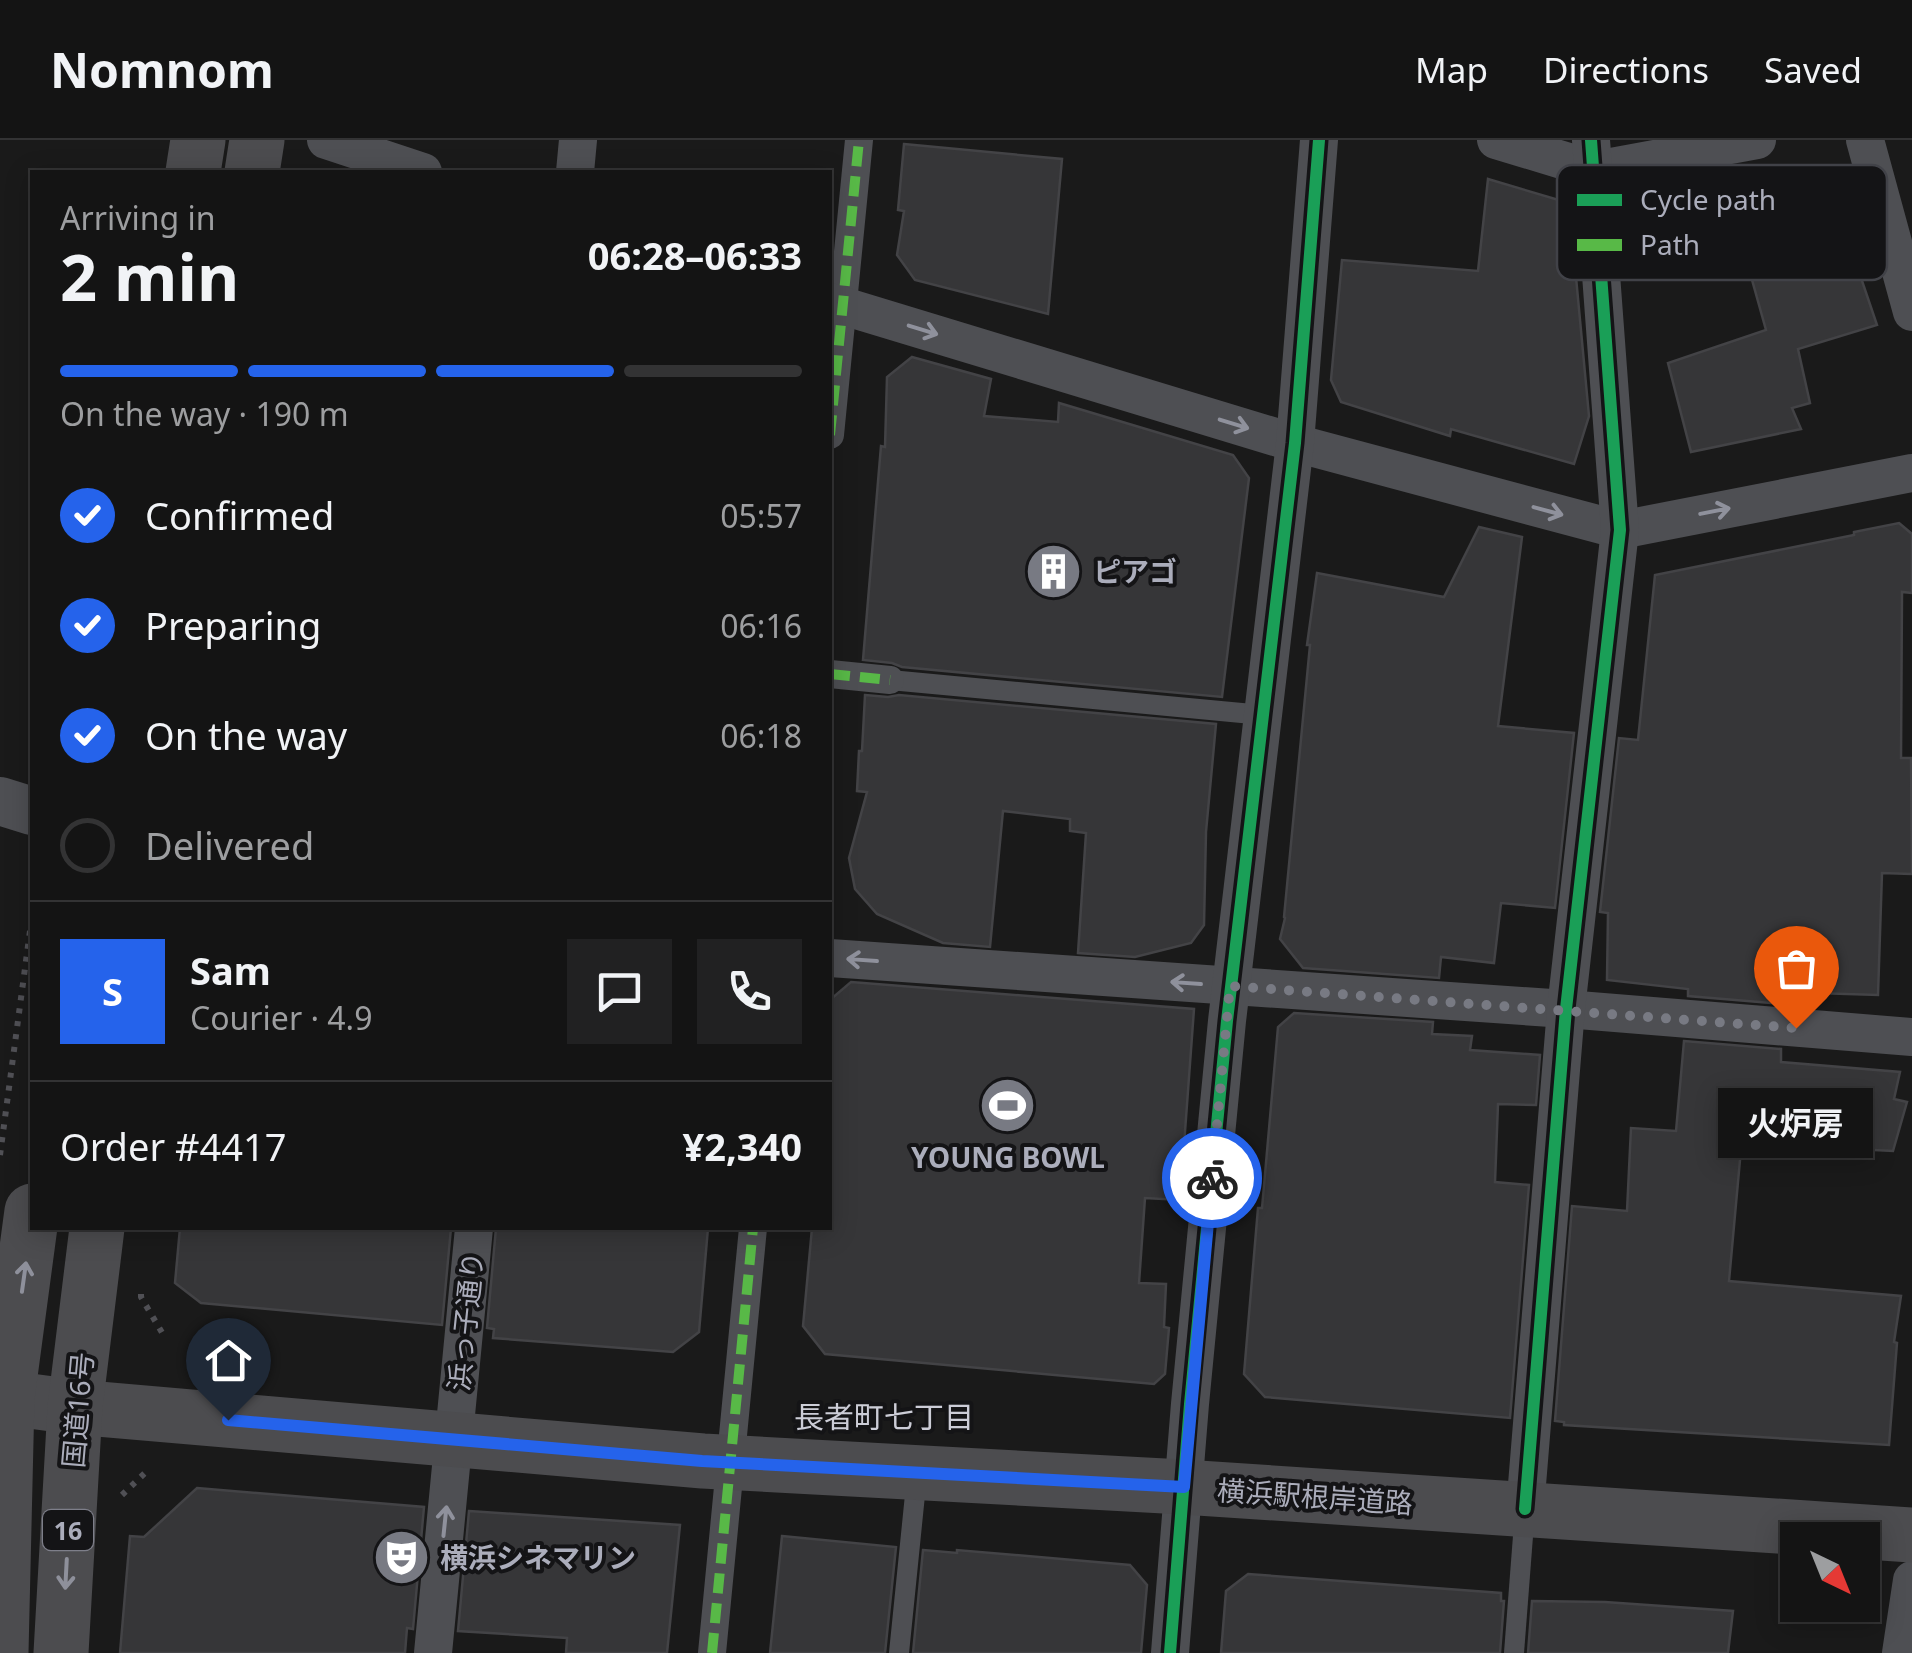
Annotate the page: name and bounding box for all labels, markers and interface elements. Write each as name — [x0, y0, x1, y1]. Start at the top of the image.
text: Nomnom — [50, 37, 274, 102]
text: Map — [1415, 46, 1488, 93]
text: Directions — [1543, 46, 1709, 93]
text: Saved — [1764, 46, 1862, 93]
legend — [1557, 165, 1887, 280]
text: Cycle path — [1640, 180, 1776, 218]
text: Arriving in — [60, 196, 215, 239]
text: Path — [1640, 225, 1700, 263]
text: 06:28–06:33 — [588, 229, 802, 281]
text: 2 min — [60, 232, 239, 320]
one-way arrow — [907, 322, 939, 340]
text: On the way · 190 m — [60, 392, 349, 435]
one-way arrow — [1218, 416, 1250, 434]
icon: check — [60, 488, 115, 543]
text: Confirmed — [145, 489, 334, 541]
text: 05:57 — [720, 494, 802, 537]
one-way arrow — [1698, 501, 1730, 520]
one-way arrow — [1532, 502, 1563, 521]
building icon: ピアゴ — [1024, 541, 1084, 601]
place label: ピアゴ — [1093, 552, 1177, 590]
icon: check — [60, 598, 115, 653]
text: Preparing — [145, 599, 321, 651]
text: 06:16 — [720, 604, 802, 647]
icon: check — [60, 708, 115, 763]
text: On the way — [145, 709, 347, 761]
text: 06:18 — [720, 714, 802, 757]
text: Delivered — [145, 819, 314, 871]
pin — [1754, 926, 1839, 1029]
button: chat — [567, 939, 672, 1044]
button: phone — [697, 939, 802, 1044]
icon: bag — [1769, 941, 1824, 996]
text: Sam — [190, 944, 271, 996]
one-way arrow — [847, 951, 879, 970]
text: S — [102, 965, 123, 1017]
one-way arrow — [1171, 974, 1203, 993]
text: Courier · 4.9 — [190, 996, 373, 1039]
sports icon: YOUNG BOWL — [978, 1076, 1038, 1136]
callout: 火炉房 — [1718, 1088, 1874, 1158]
text: 火炉房 — [1747, 1101, 1844, 1144]
text: Order #4417 — [60, 1120, 286, 1172]
text: ¥2,340 — [682, 1120, 802, 1172]
courier — [1162, 1128, 1262, 1228]
place label: YOUNG BOWL — [911, 1138, 1105, 1176]
icon: bike — [1185, 1151, 1240, 1206]
street label: 浜っ子通り — [439, 1249, 491, 1393]
one-way arrow — [15, 1261, 33, 1293]
pin — [186, 1318, 271, 1421]
icon: home — [201, 1333, 256, 1388]
street label: 国道16号 — [53, 1351, 101, 1469]
district label: 長者町七丁目 — [794, 1396, 974, 1437]
street label: 横浜駅根岸道路 — [1216, 1470, 1414, 1522]
one-way arrow — [436, 1506, 455, 1538]
road number: 16 — [43, 1510, 93, 1550]
north arrow — [1780, 1522, 1880, 1622]
map controls — [1780, 1522, 1880, 1622]
theatre icon: 横浜シネマリン — [371, 1527, 431, 1587]
place label: 横浜シネマリン — [440, 1538, 636, 1576]
one-way arrow — [56, 1557, 75, 1590]

